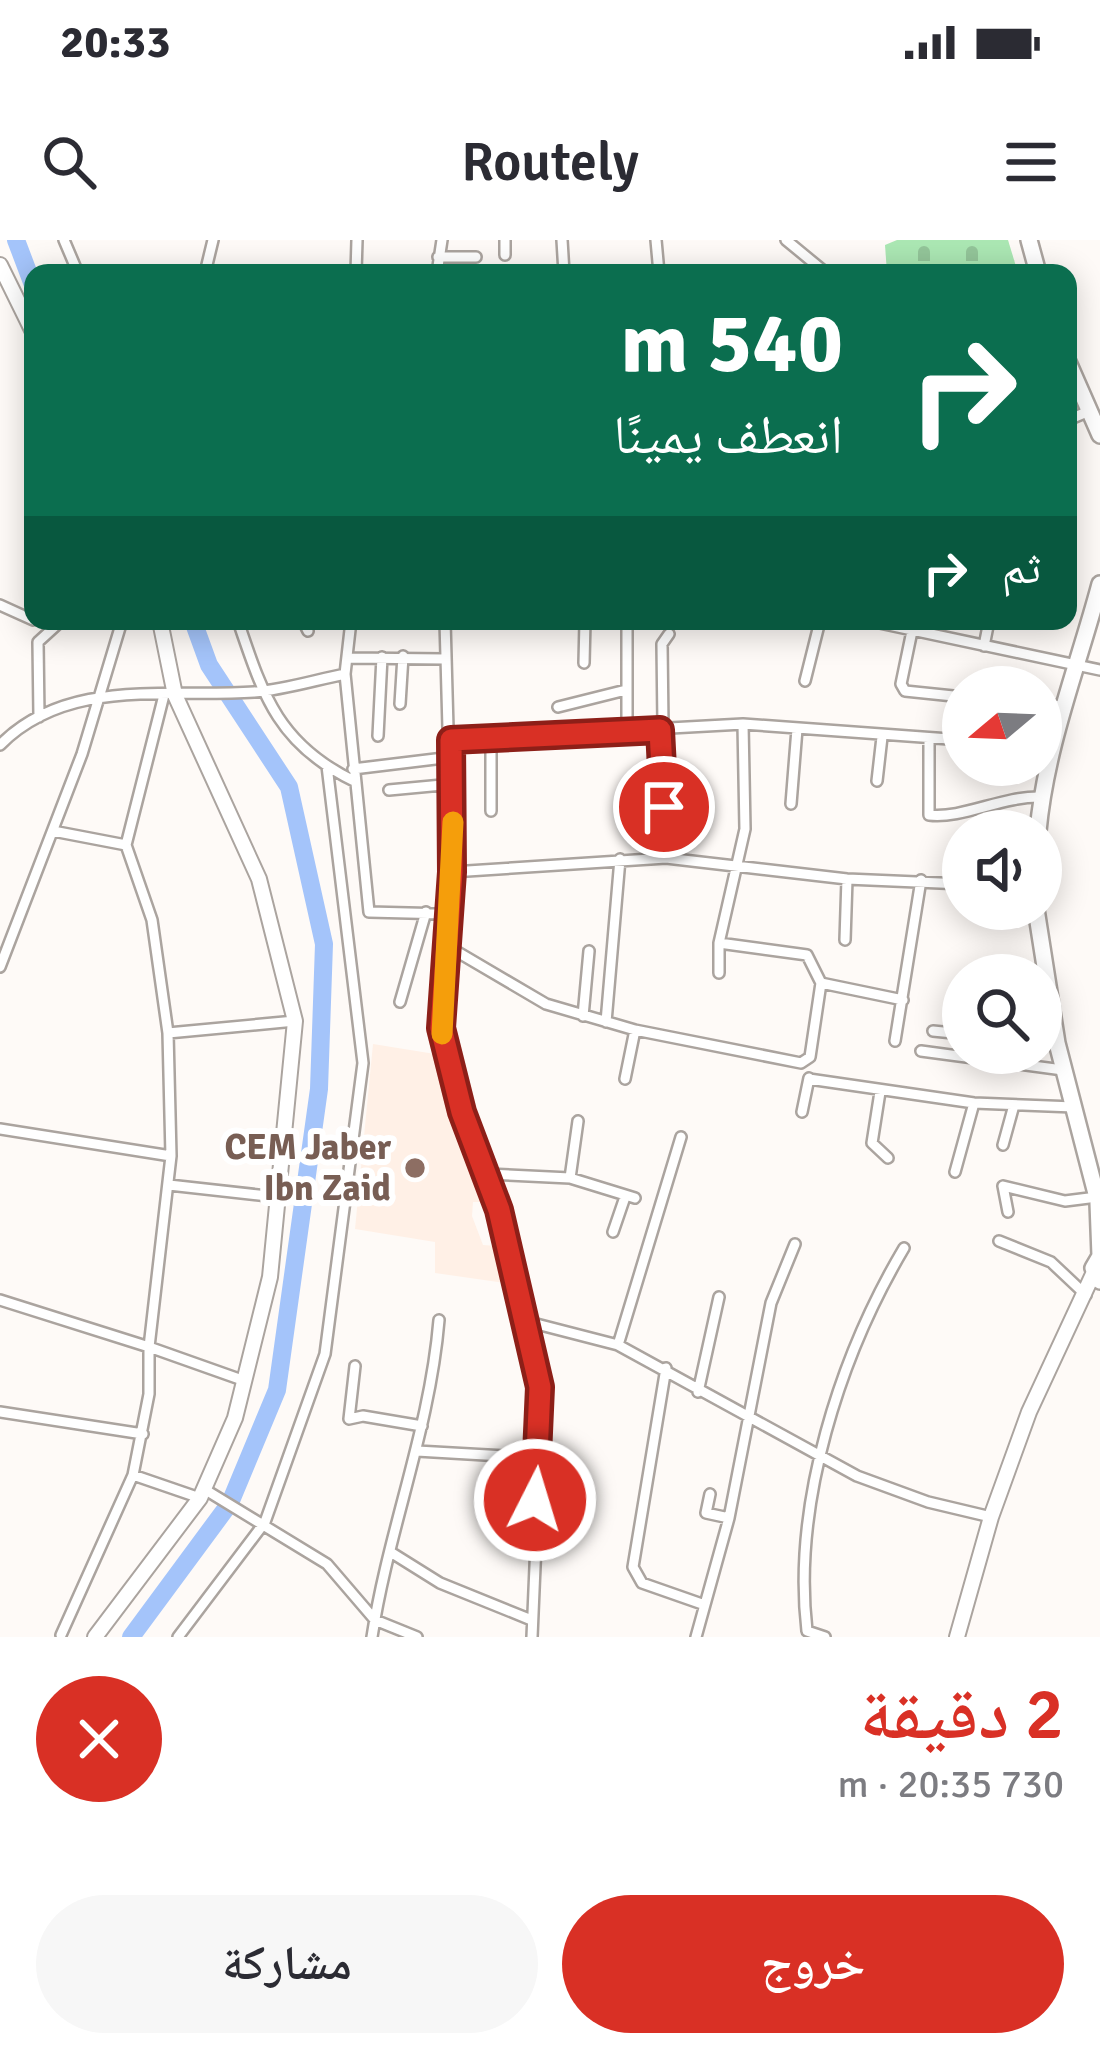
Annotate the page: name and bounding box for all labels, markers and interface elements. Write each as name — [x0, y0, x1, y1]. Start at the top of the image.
text: 20:33 — [60, 15, 170, 70]
icon: search — [36, 129, 102, 195]
text: Routely — [461, 129, 639, 196]
icon: menu — [998, 129, 1064, 195]
text: 540 m — [621, 292, 843, 396]
icon: right — [885, 312, 1041, 468]
text: انعطف يمينًا — [613, 402, 843, 469]
icon: right — [912, 540, 978, 606]
text: ثم — [1002, 541, 1041, 596]
north arrow — [942, 666, 1062, 786]
map controls — [942, 666, 1062, 1074]
pin — [613, 756, 715, 858]
icon: arrive — [631, 774, 697, 840]
button: sound — [942, 810, 1062, 930]
button: search — [942, 954, 1062, 1074]
place label: CEM Jaber Ibn Zaid — [224, 1125, 392, 1211]
marker: CEM Jaber Ibn Zaid — [402, 1155, 428, 1181]
position arrow — [472, 1437, 598, 1563]
text: 2 دقيقة — [860, 1670, 1064, 1759]
button: close — [36, 1676, 162, 1802]
text: 730 m · 20:35 — [837, 1760, 1064, 1808]
button: مشاركة — [36, 1895, 538, 2033]
button: خروج — [562, 1895, 1064, 2033]

